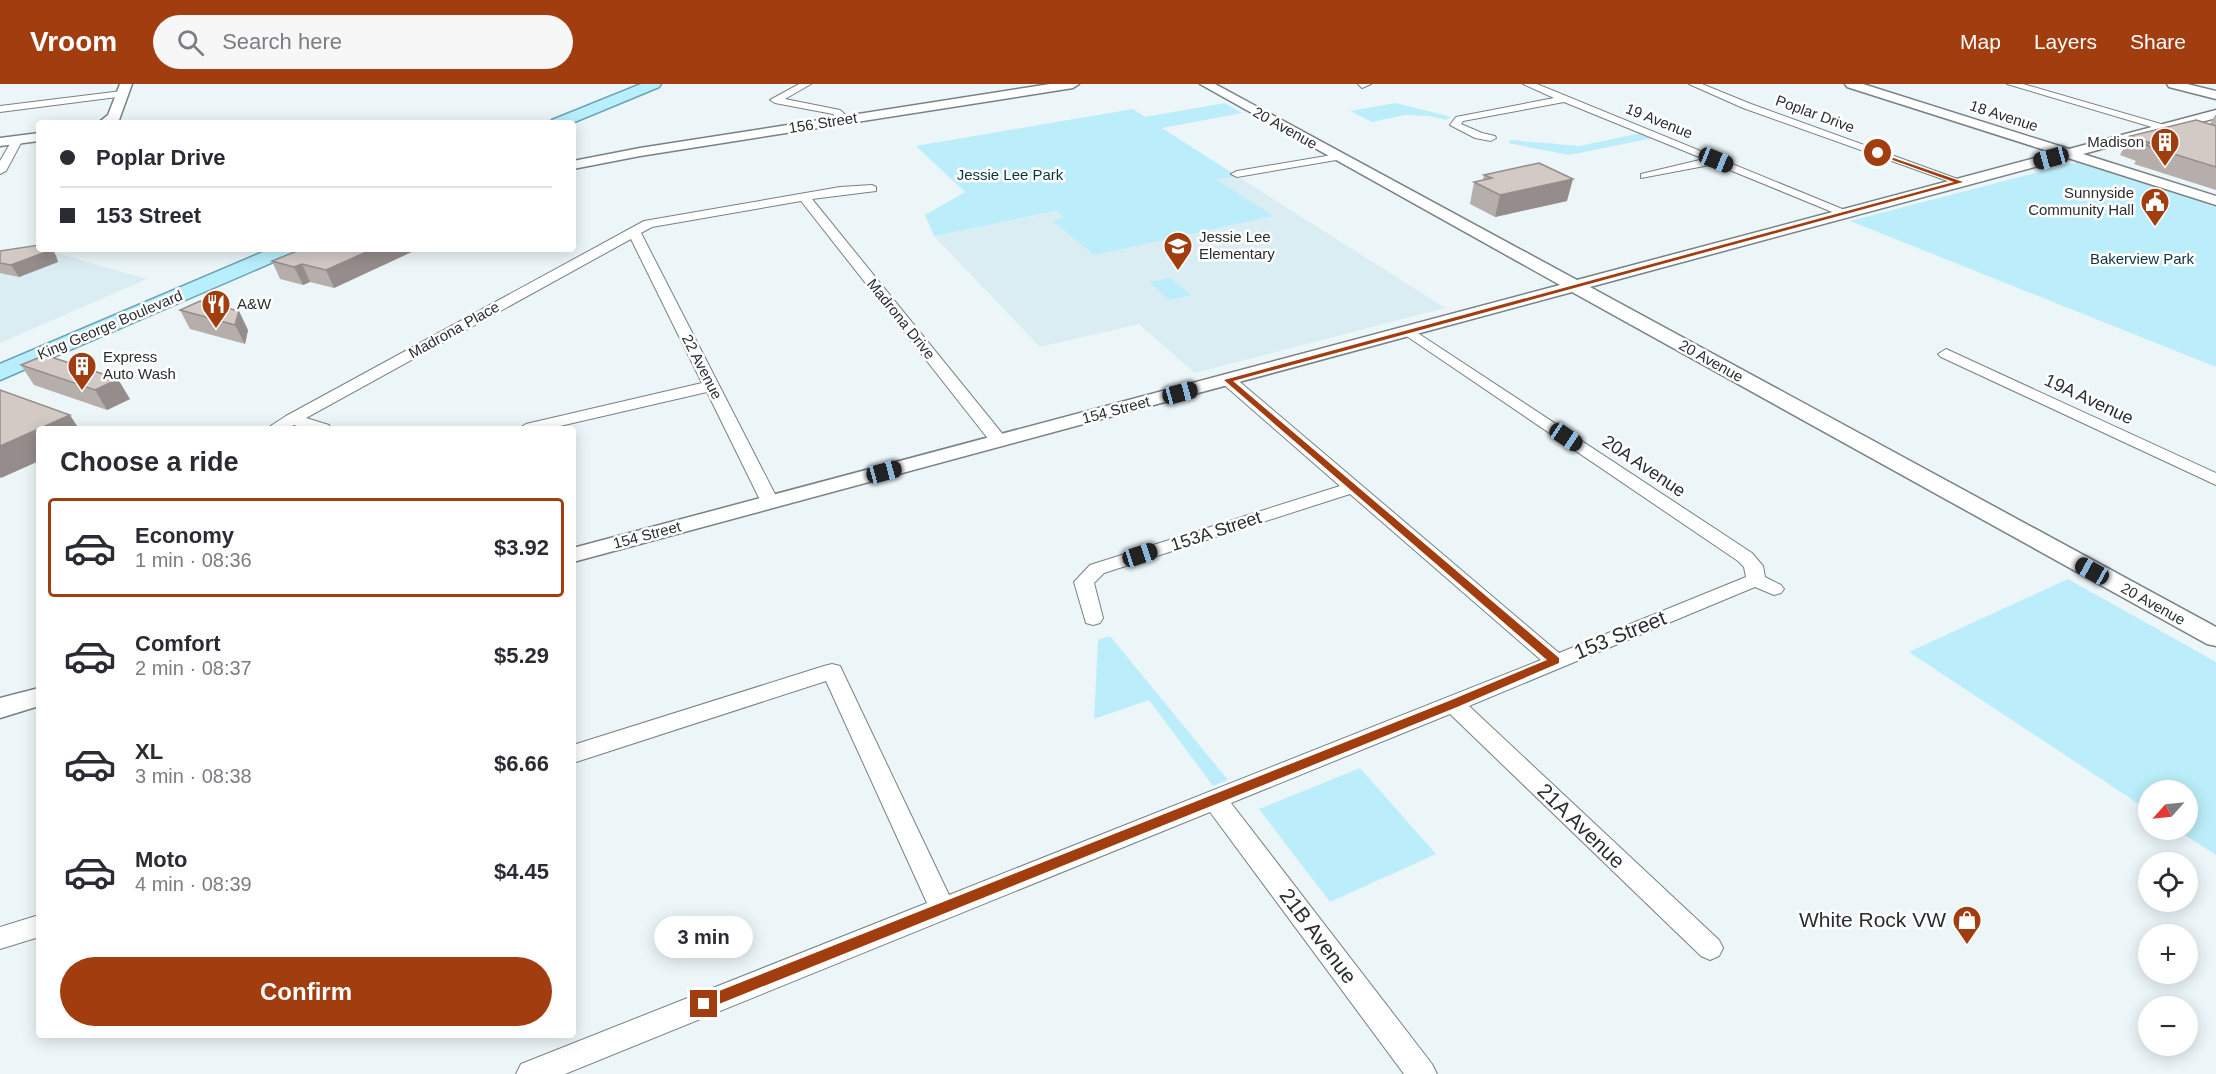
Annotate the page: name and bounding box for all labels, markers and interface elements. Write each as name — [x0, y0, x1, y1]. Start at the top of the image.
search box — [153, 15, 573, 69]
text: Vroom — [30, 26, 117, 57]
icon: search — [174, 26, 207, 59]
text: Search here — [222, 29, 342, 54]
text: Map — [1960, 30, 2001, 53]
text: Layers — [2034, 30, 2097, 53]
text: Share — [2130, 30, 2186, 53]
street label: Poplar Drive — [1773, 91, 1857, 136]
street label: 18 Avenue — [1968, 97, 2040, 135]
street label: 19 Avenue — [1623, 99, 1695, 142]
street label: 20 Avenue — [1250, 103, 1320, 152]
street label: 156 Street — [787, 109, 859, 136]
building icon: Madison — [2149, 126, 2181, 168]
place label: Madison — [2087, 133, 2144, 150]
route start — [1864, 139, 1891, 166]
text: Poplar Drive — [96, 145, 226, 170]
car — [1696, 145, 1736, 175]
car — [2031, 145, 2071, 171]
park label: Jessie Lee Park — [957, 166, 1064, 183]
place label: Sunnyside Community Hall — [2028, 184, 2134, 218]
public building icon: Sunnyside Community Hall — [2139, 186, 2171, 228]
text: 153 Street — [96, 203, 201, 228]
place label: Jessie Lee Elementary — [1199, 228, 1275, 262]
school or university icon: Jessie Lee Elementary — [1162, 230, 1194, 272]
park label: Bakerview Park — [2090, 250, 2195, 267]
street label: Madrona Drive — [864, 275, 939, 362]
street label: King George Boulevard — [35, 286, 185, 363]
restaurant icon: A&W — [200, 288, 232, 330]
place label: A&W — [237, 295, 272, 312]
street label: Madrona Place — [406, 298, 502, 361]
street label: 22 Avenue — [679, 331, 726, 402]
street label: 20 Avenue — [1676, 336, 1746, 385]
place label: Express Auto Wash — [103, 348, 176, 382]
building icon: Express Auto Wash — [66, 350, 98, 392]
street label: 19A Avenue — [2041, 370, 2137, 428]
car — [1160, 380, 1200, 406]
street label: 154 Street — [1080, 392, 1152, 427]
car — [1546, 419, 1586, 455]
street label: 20A Avenue — [1599, 431, 1689, 501]
text: Choose a ride — [60, 447, 239, 477]
car — [864, 459, 904, 485]
street label: 153A Street — [1168, 507, 1264, 555]
street label: 154 Street — [611, 517, 683, 552]
icon: car — [63, 521, 117, 575]
text: Economy — [135, 523, 234, 548]
text: $3.92 — [494, 535, 549, 560]
car — [1120, 541, 1160, 569]
text: 1 min · 08:36 — [135, 549, 252, 571]
car — [2072, 554, 2112, 588]
street label: 20 Avenue — [2118, 579, 2188, 628]
street label: 153 Street — [1571, 606, 1669, 663]
icon: car — [63, 629, 117, 683]
text: Comfort — [135, 631, 221, 656]
text: $5.29 — [494, 643, 549, 668]
text: 2 min · 08:37 — [135, 657, 252, 679]
icon: car — [63, 737, 117, 791]
text: XL — [135, 739, 163, 764]
text: $6.66 — [494, 751, 549, 776]
text: 3 min · 08:38 — [135, 765, 252, 787]
street label: 21A Avenue — [1533, 779, 1630, 873]
north arrow — [2138, 780, 2198, 840]
map controls — [2138, 780, 2198, 1056]
icon: car — [63, 845, 117, 899]
text: Moto — [135, 847, 188, 872]
button: locate — [2138, 852, 2198, 912]
text: $4.45 — [494, 859, 549, 884]
text: 4 min · 08:39 — [135, 873, 252, 895]
street label: 21B Avenue — [1275, 884, 1362, 988]
shop icon: White Rock VW — [1951, 904, 1983, 946]
place label: White Rock VW — [1799, 908, 1946, 931]
callout: 3 min — [654, 917, 754, 959]
button: + — [2138, 924, 2198, 984]
text: 3 min — [677, 926, 730, 948]
button: Confirm — [60, 957, 552, 1026]
route end — [690, 990, 717, 1017]
button: − — [2138, 996, 2198, 1056]

